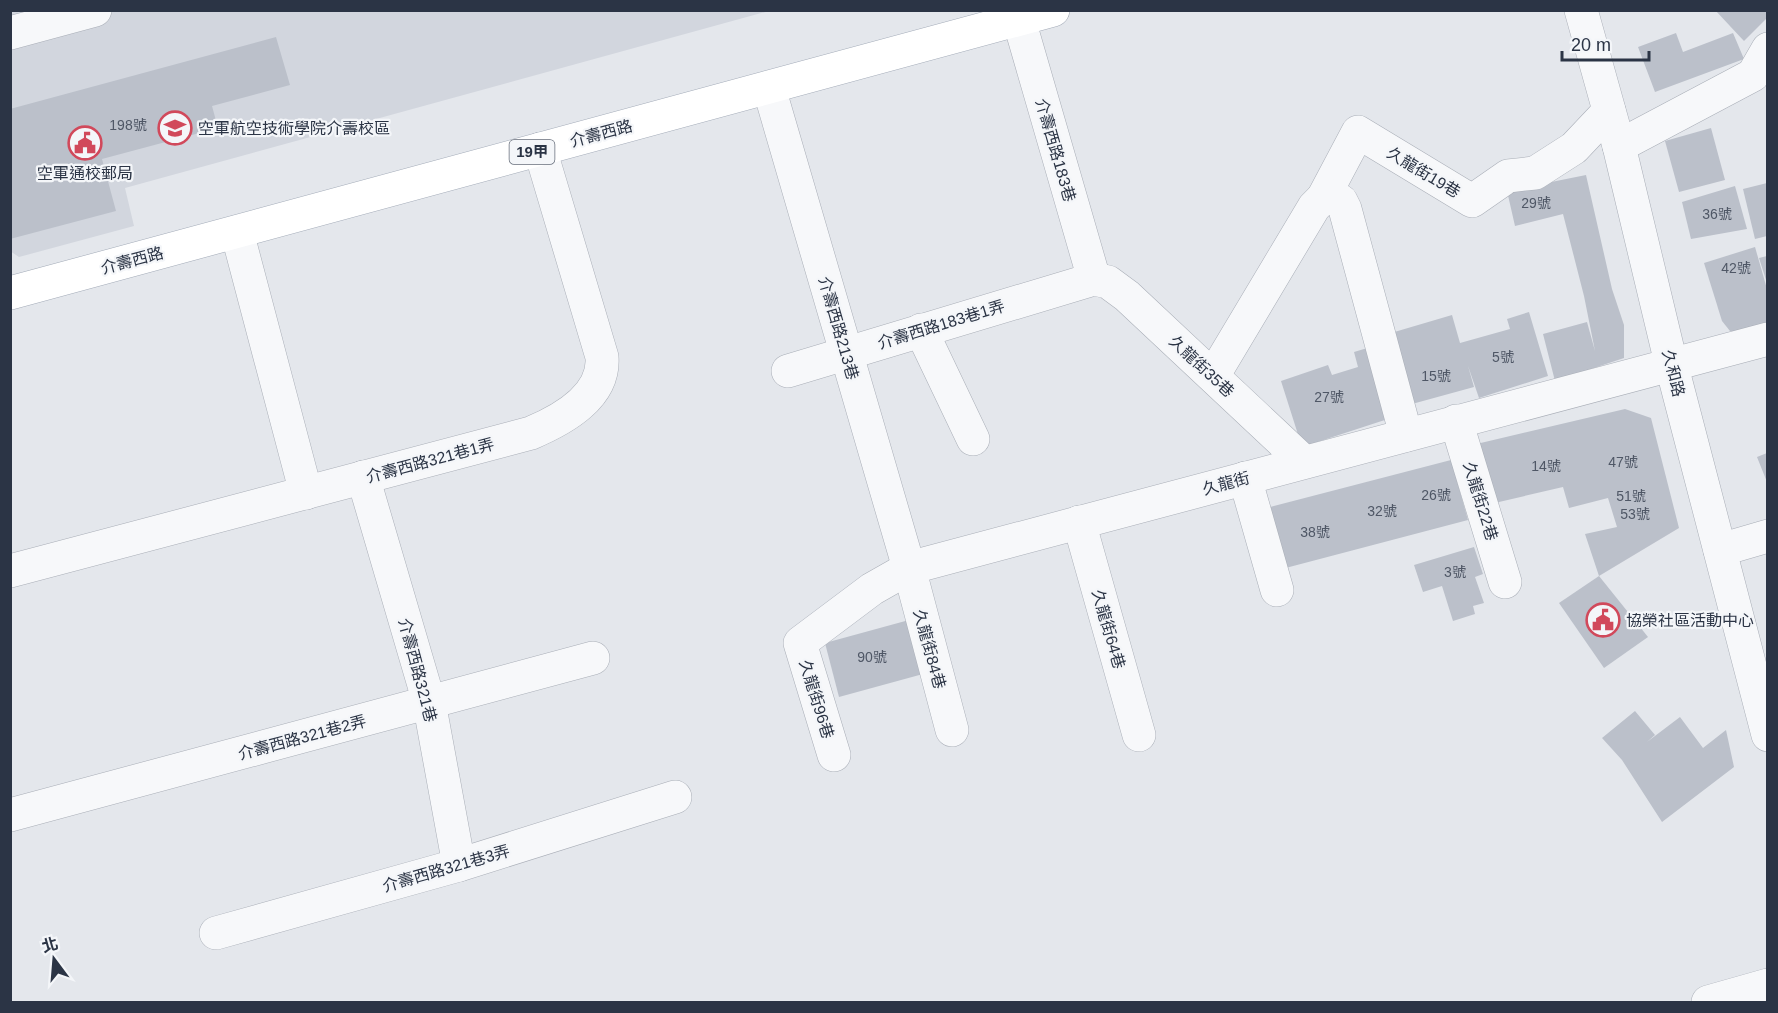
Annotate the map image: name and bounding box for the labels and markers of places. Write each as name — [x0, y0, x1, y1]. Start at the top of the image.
school or university icon: 空軍航空技術學院介壽校區 — [157, 110, 193, 146]
place label: 空軍航空技術學院介壽校區 — [198, 120, 390, 137]
public building icon: 空軍通校郵局 — [67, 125, 103, 161]
place label: 空軍通校郵局 — [37, 165, 133, 182]
public building icon: 協榮社區活動中心 — [1585, 602, 1621, 638]
place label: 協榮社區活動中心 — [1626, 612, 1754, 629]

